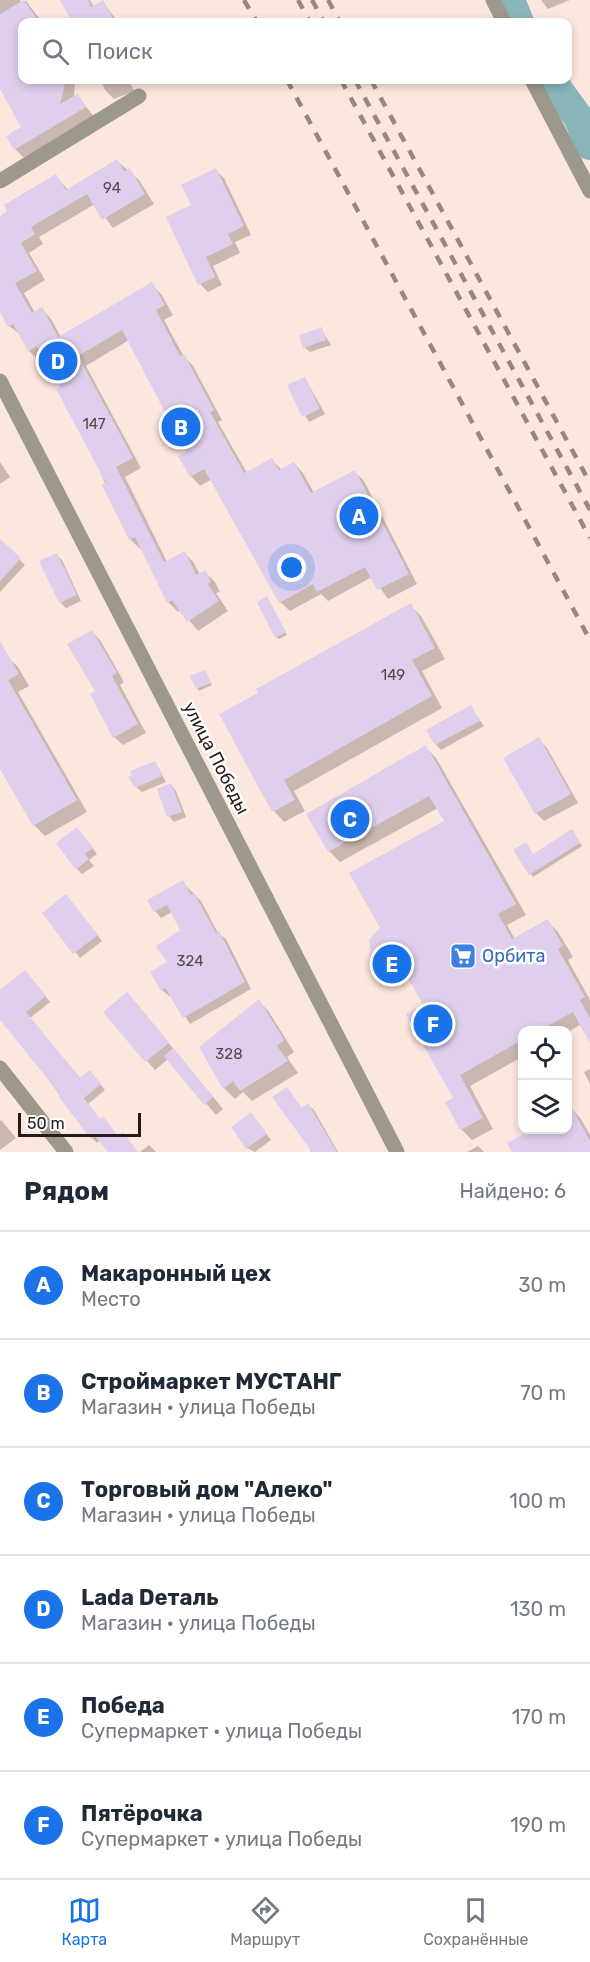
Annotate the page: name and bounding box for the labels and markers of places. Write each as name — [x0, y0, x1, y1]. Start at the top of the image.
pin: D — [38, 338, 78, 384]
pin: B — [162, 404, 201, 450]
pin: A — [340, 494, 378, 538]
pin: C — [330, 796, 370, 842]
supermarket icon: Орбита — [448, 941, 478, 971]
pin: E — [372, 942, 412, 986]
place label: Орбита — [482, 945, 546, 967]
pin: F — [414, 1002, 452, 1046]

